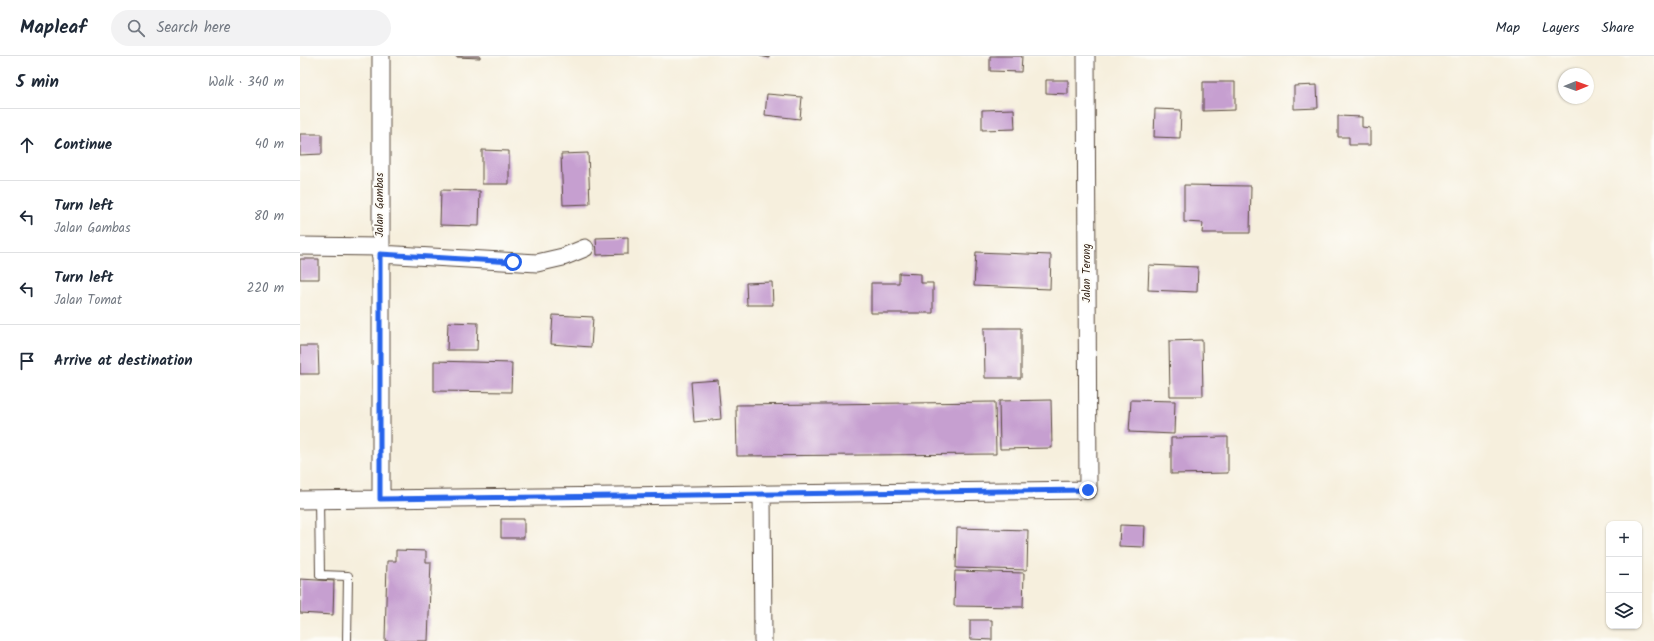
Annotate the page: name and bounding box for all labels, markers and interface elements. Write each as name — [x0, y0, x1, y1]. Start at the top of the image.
search box — [111, 10, 391, 46]
text: Mapleaf — [20, 13, 87, 43]
text: Search here — [157, 16, 231, 40]
icon: search — [125, 17, 147, 39]
text: Map — [1496, 17, 1520, 39]
text: Layers — [1542, 17, 1580, 39]
text: Share — [1602, 17, 1634, 39]
north arrow — [1558, 68, 1594, 104]
text: 5 min — [16, 69, 59, 96]
text: Walk · 340 m — [208, 72, 284, 93]
text: Continue — [54, 133, 112, 157]
icon: ahead — [16, 134, 38, 156]
text: 40 m — [255, 134, 284, 155]
street label: Jalan Gambas — [371, 172, 389, 237]
text: Turn left — [54, 194, 114, 218]
icon: left — [16, 206, 38, 228]
text: 80 m — [254, 206, 284, 227]
text: Jalan Gambas — [54, 218, 130, 239]
street label: Jalan Terong — [1078, 244, 1096, 302]
route start — [504, 253, 522, 271]
text: Turn left — [54, 266, 114, 290]
icon: left — [16, 278, 38, 300]
text: 220 m — [247, 278, 284, 299]
text: Jalan Tomat — [54, 290, 122, 311]
text: Arrive at destination — [54, 349, 193, 373]
icon: arrive — [16, 350, 38, 372]
route end — [1079, 481, 1097, 499]
map controls — [1606, 521, 1642, 629]
button: + — [1606, 521, 1642, 557]
button: − — [1606, 557, 1642, 593]
button: layers — [1606, 593, 1642, 629]

